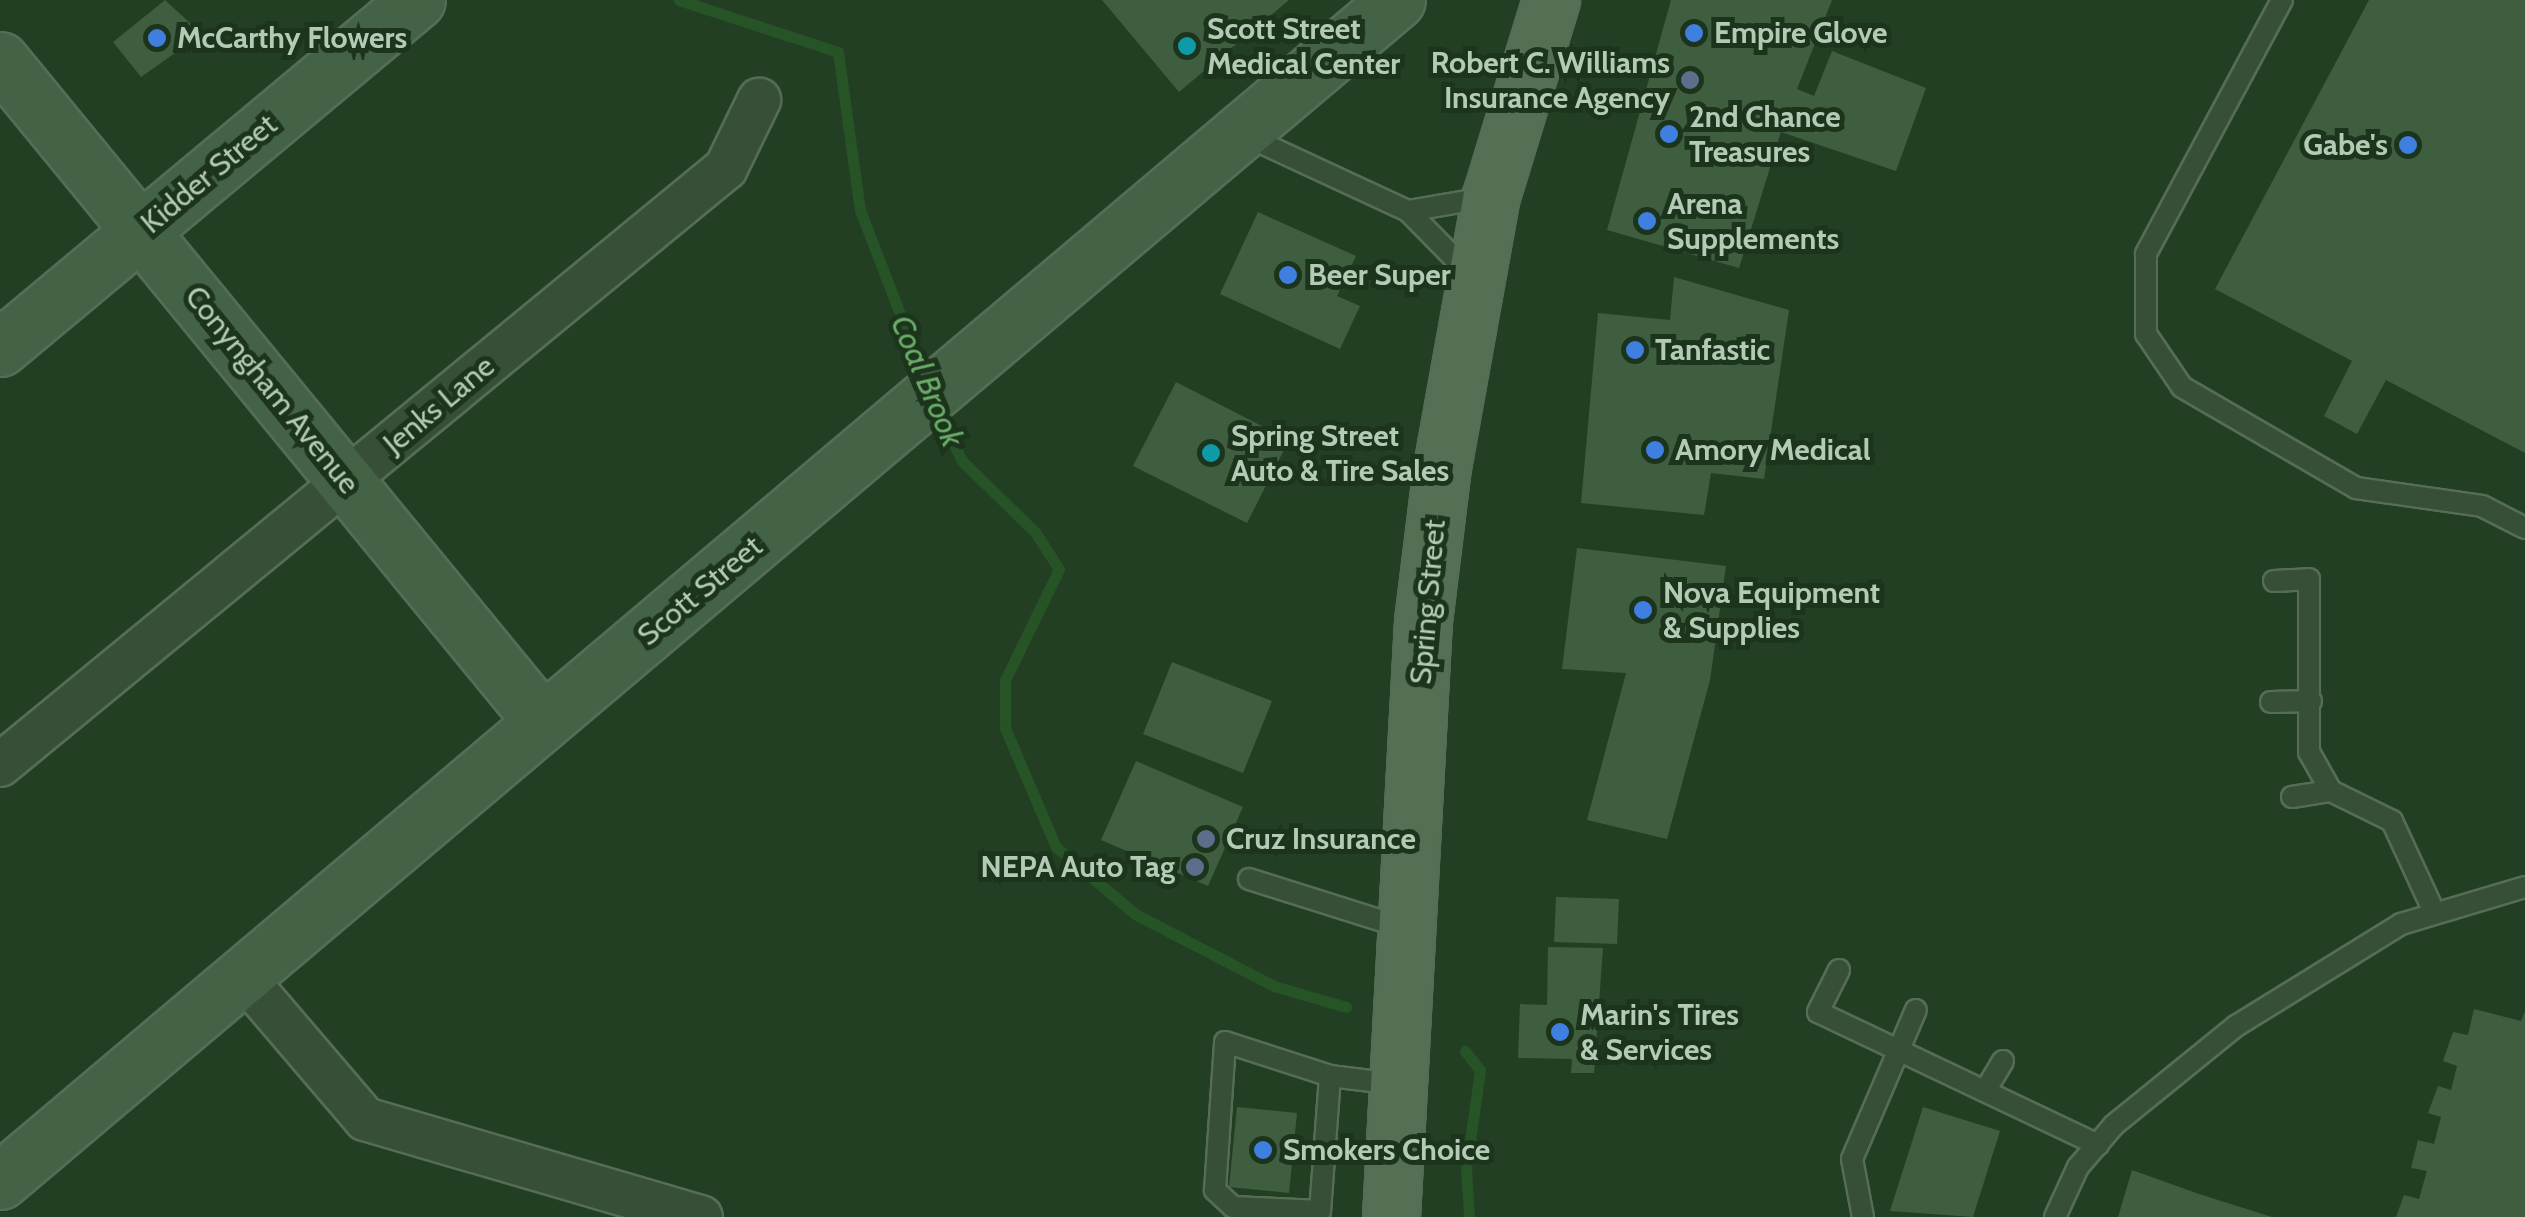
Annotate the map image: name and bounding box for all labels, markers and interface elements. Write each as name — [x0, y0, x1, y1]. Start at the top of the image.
place label: Scott Street Medical Center — [1207, 11, 1400, 82]
place label: Empire Glove — [1714, 15, 1887, 51]
place label: McCarthy Flowers — [177, 20, 407, 56]
marker: Empire Glove — [1683, 22, 1705, 44]
marker: McCarthy Flowers — [146, 27, 168, 49]
marker: Scott Street Medical Center — [1176, 35, 1198, 57]
place label: Robert C. Williams Insurance Agency — [1431, 45, 1670, 116]
marker: Robert C. Williams Insurance Agency — [1679, 69, 1701, 91]
place label: 2nd Chance Treasures — [1689, 99, 1841, 170]
street label: Kidder Street — [134, 107, 284, 241]
marker: 2nd Chance Treasures — [1658, 123, 1680, 145]
place label: Gabe's — [2303, 127, 2388, 163]
marker: Gabe's — [2397, 134, 2419, 156]
place label: Arena Supplements — [1667, 186, 1839, 256]
marker: Arena Supplements — [1636, 210, 1658, 232]
place label: Beer Super — [1308, 257, 1451, 293]
marker: Beer Super — [1277, 264, 1299, 286]
street label: Conyngham Avenue — [177, 279, 367, 501]
water label: Coal Brook — [882, 309, 972, 453]
place label: Tanfastic — [1655, 332, 1770, 368]
marker: Tanfastic — [1624, 339, 1646, 361]
street label: Jenks Lane — [376, 348, 502, 462]
place label: Spring Street Auto & Tire Sales — [1231, 418, 1449, 488]
place label: Amory Medical — [1675, 432, 1871, 468]
marker: Amory Medical — [1644, 439, 1666, 461]
marker: Spring Street Auto & Tire Sales — [1200, 442, 1222, 464]
street label: Spring Street — [1403, 518, 1453, 686]
street label: Scott Street — [630, 529, 770, 653]
place label: Nova Equipment & Supplies — [1663, 575, 1880, 646]
marker: Nova Equipment & Supplies — [1632, 599, 1654, 621]
place label: Cruz Insurance — [1226, 821, 1416, 857]
marker: Cruz Insurance — [1195, 828, 1217, 850]
place label: NEPA Auto Tag — [981, 849, 1175, 885]
marker: NEPA Auto Tag — [1184, 856, 1206, 878]
place label: Marin's Tires & Services — [1580, 997, 1739, 1068]
marker: Marin's Tires & Services — [1549, 1021, 1571, 1043]
place label: Smokers Choice — [1283, 1132, 1490, 1168]
marker: Smokers Choice — [1252, 1139, 1274, 1161]

